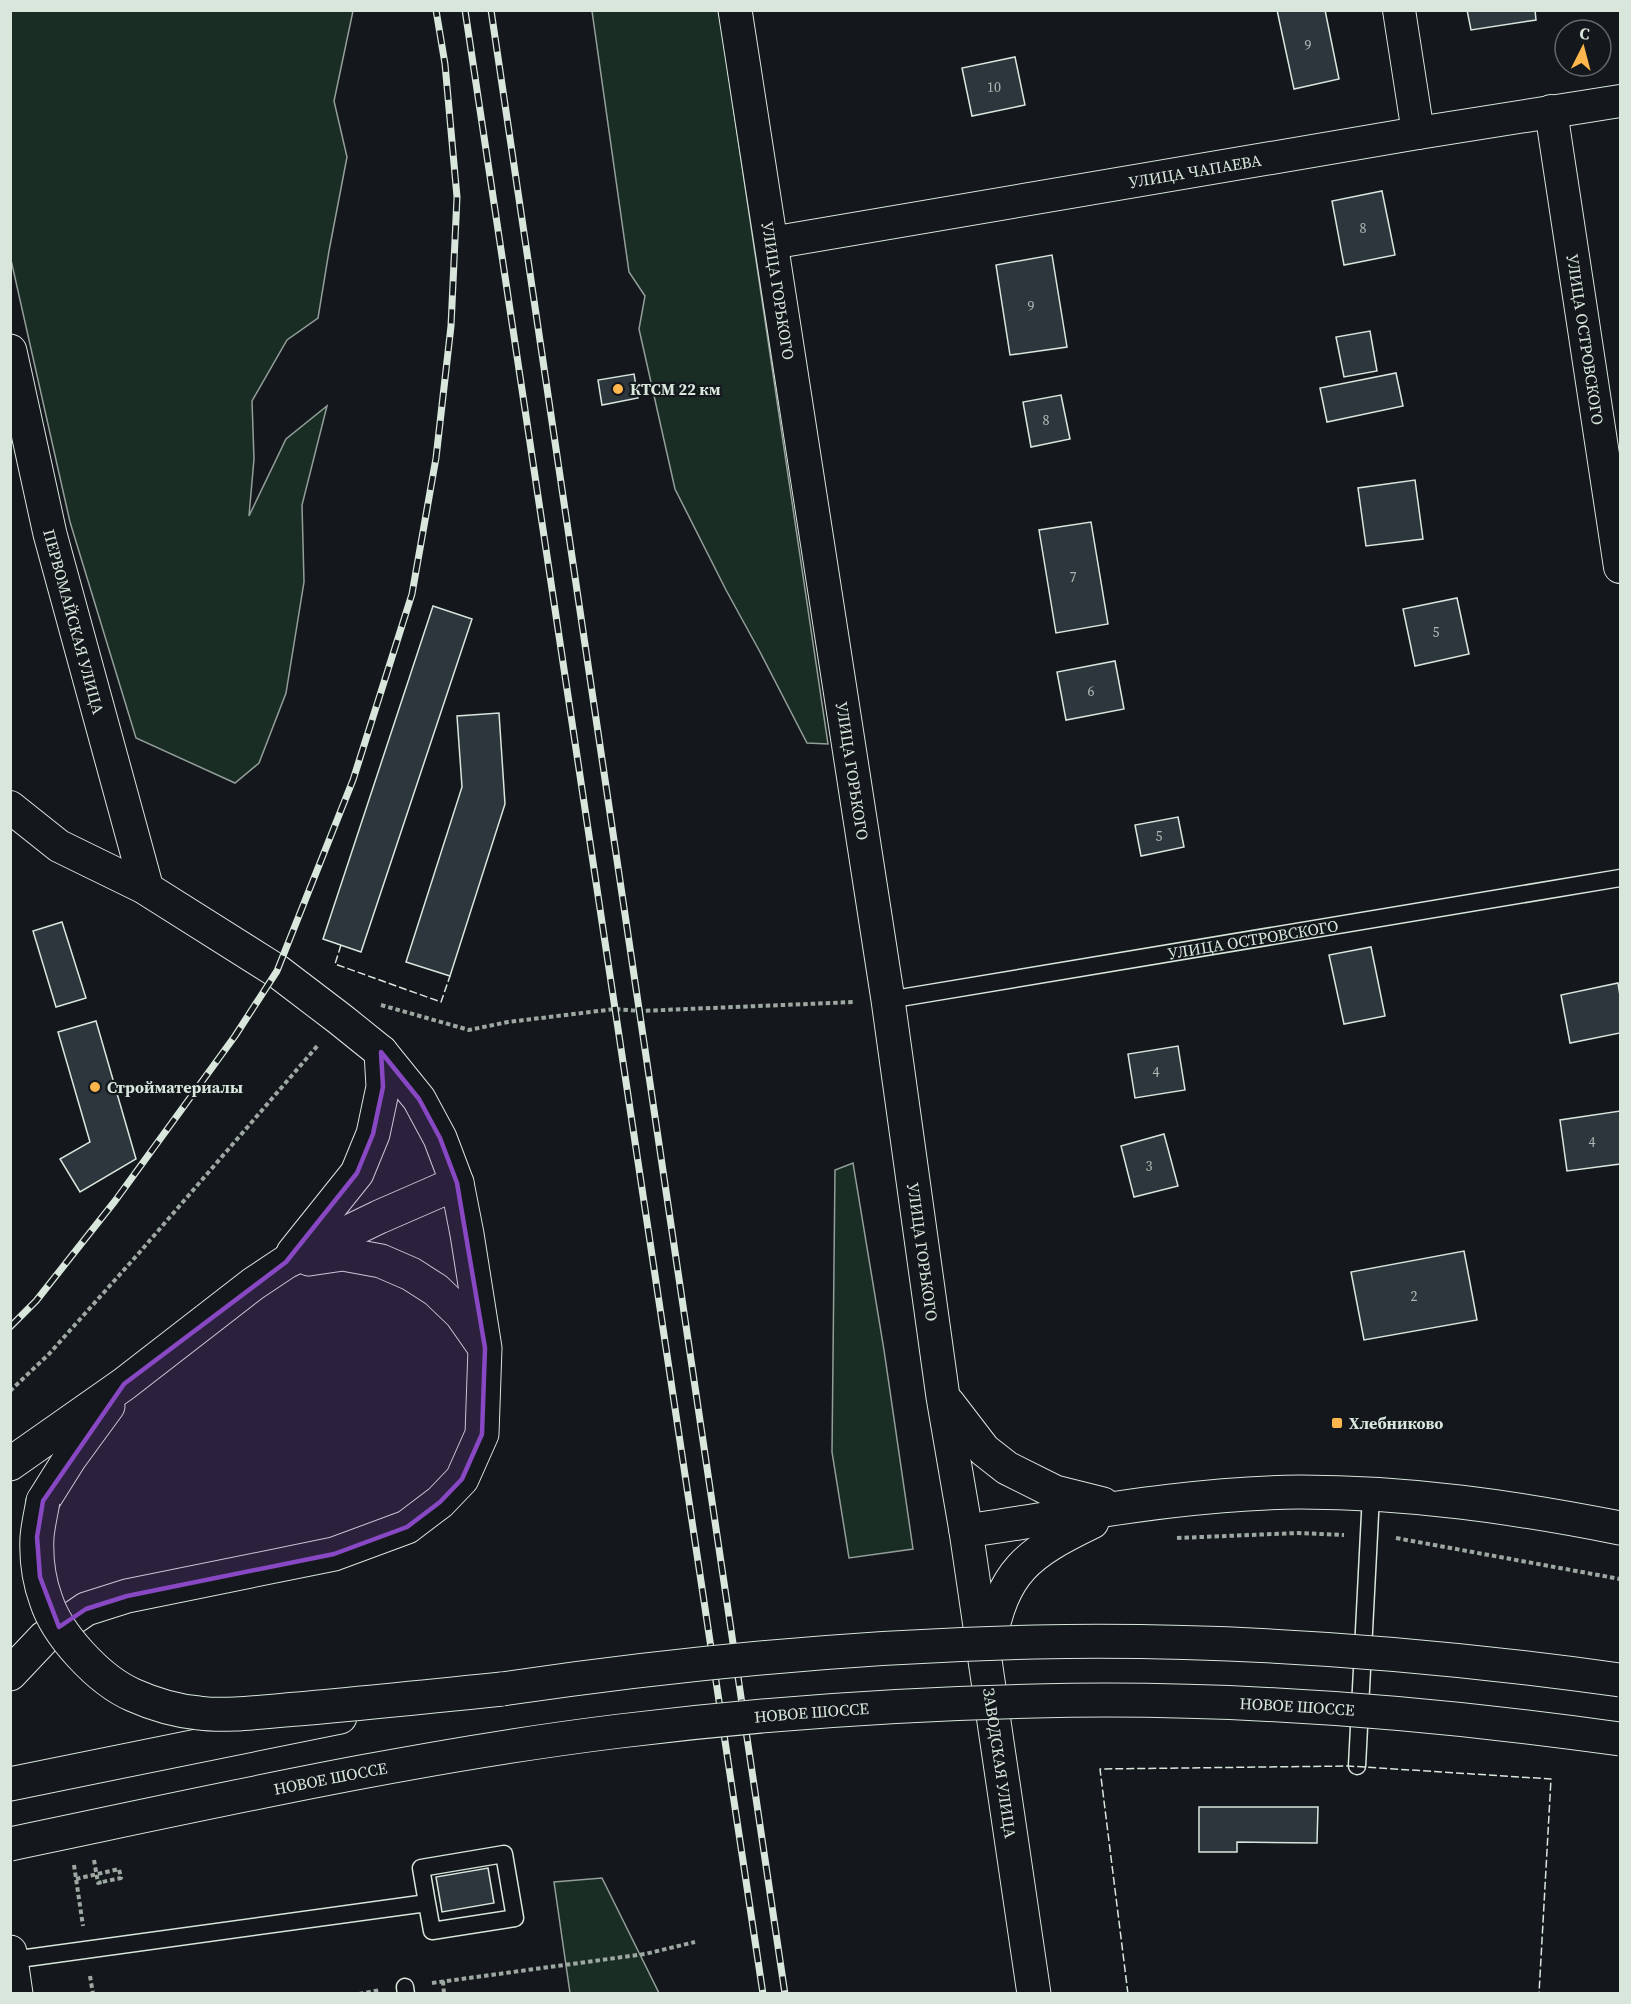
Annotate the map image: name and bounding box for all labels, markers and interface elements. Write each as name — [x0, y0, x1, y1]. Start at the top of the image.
north arrow — [1553, 18, 1613, 78]
text: С — [1578, 22, 1591, 45]
house number: 9 — [1305, 35, 1312, 55]
house number: 10 — [987, 77, 1001, 97]
street label: УЛИЦА ЧАПАЕВА — [1127, 149, 1263, 193]
house number: 8 — [1360, 218, 1367, 238]
street label: УЛИЦА ГОРЬКОГО — [757, 220, 800, 361]
street label: УЛИЦА ОСТРОВСКОГО — [1562, 252, 1609, 426]
house number: 9 — [1028, 296, 1035, 316]
place label: КТСМ 22 км — [630, 378, 721, 400]
marker: КТСМ 22 км — [611, 382, 625, 396]
house number: 8 — [1043, 410, 1050, 430]
street label: ПЕРВОМАЙСКАЯ УЛИЦА — [38, 526, 110, 717]
house number: 7 — [1070, 567, 1077, 587]
house number: 5 — [1433, 622, 1440, 642]
house number: 6 — [1088, 681, 1095, 701]
street label: УЛИЦА ГОРЬКОГО — [831, 700, 874, 842]
house number: 5 — [1156, 826, 1163, 846]
street label: УЛИЦА ОСТРОВСКОГО — [1166, 914, 1340, 964]
house number: 4 — [1153, 1062, 1160, 1082]
place label: Стройматериалы — [107, 1076, 243, 1098]
marker: Стройматериалы — [88, 1080, 102, 1094]
house number: 4 — [1589, 1132, 1596, 1152]
house number: 3 — [1146, 1156, 1153, 1176]
street label: УЛИЦА ГОРЬКОГО — [902, 1181, 943, 1323]
house number: 2 — [1411, 1286, 1418, 1306]
place label: Хлебниково — [1349, 1412, 1443, 1434]
marker: Хлебниково — [1330, 1416, 1344, 1430]
street label: ЗАВОДСКАЯ УЛИЦА — [978, 1686, 1022, 1840]
street label: НОВОЕ ШОССЕ — [1239, 1692, 1356, 1721]
street label: НОВОЕ ШОССЕ — [753, 1697, 870, 1728]
street label: НОВОЕ ШОССЕ — [272, 1756, 389, 1800]

